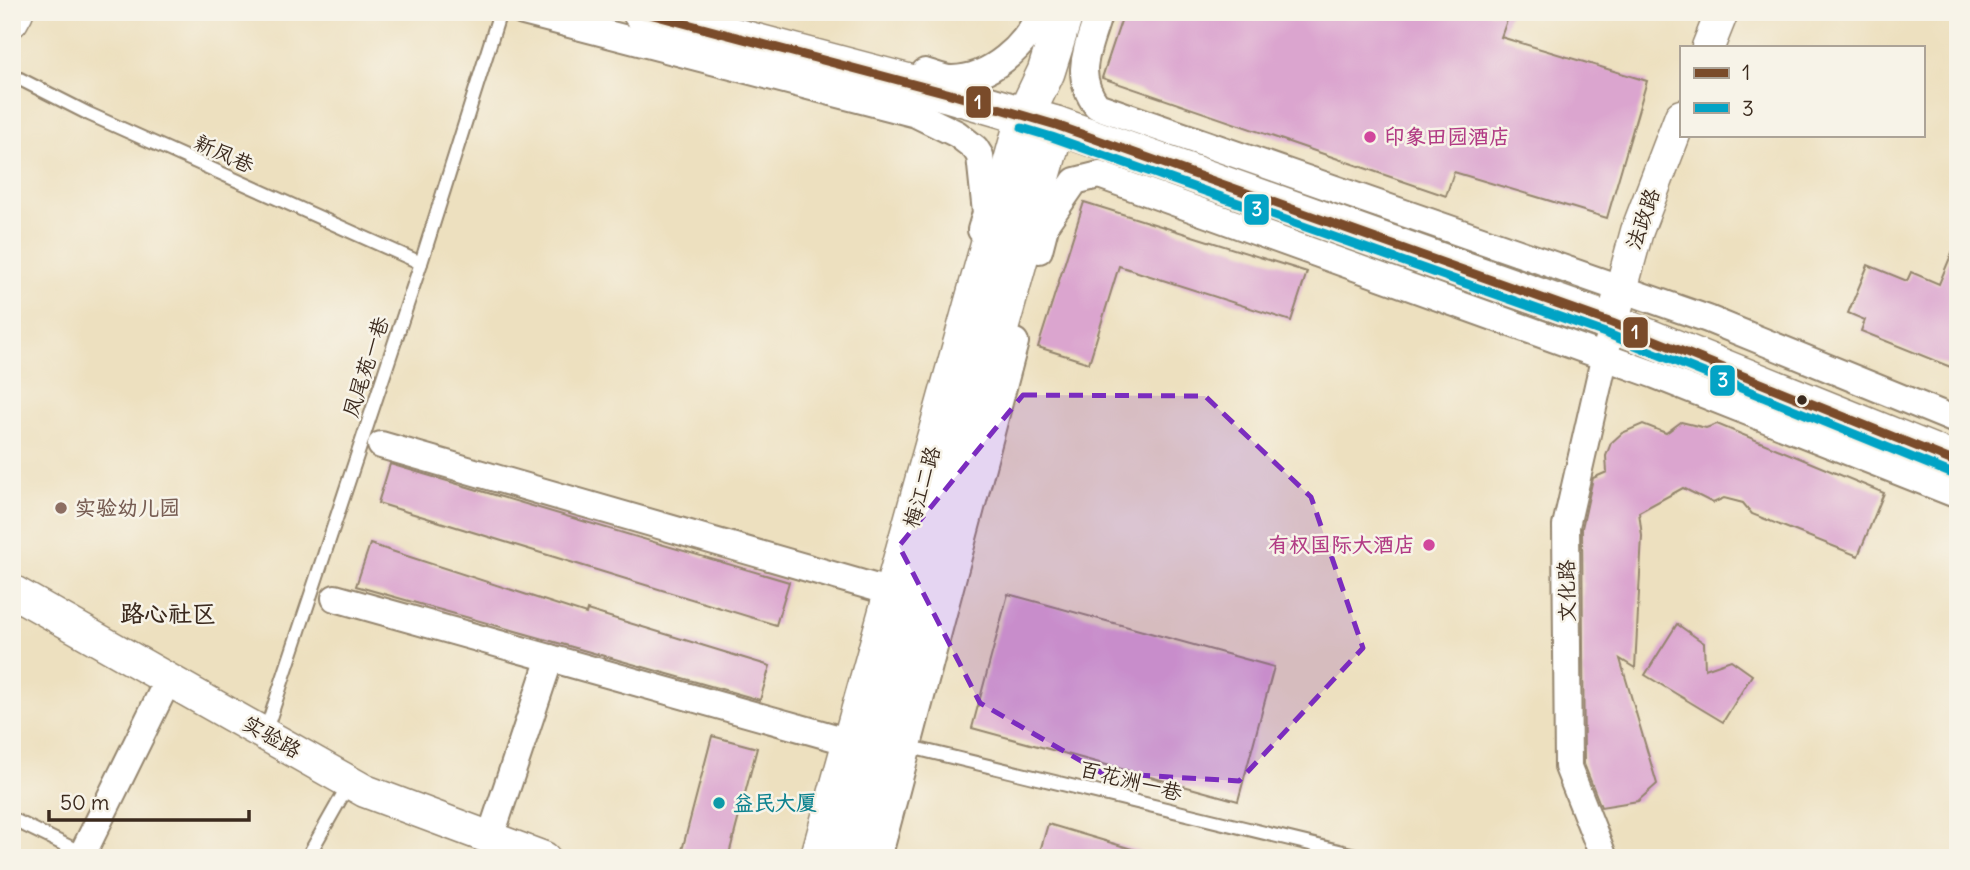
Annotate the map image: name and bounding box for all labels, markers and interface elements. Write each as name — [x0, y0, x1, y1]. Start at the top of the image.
legend — [1680, 46, 1924, 136]
text: 1 — [1742, 59, 1750, 86]
line badge: 1 — [965, 85, 992, 119]
text: 1 — [974, 90, 982, 114]
text: 3 — [1742, 95, 1754, 122]
place label: 印象田园酒店 — [1384, 123, 1510, 150]
street label: 新凤巷 — [190, 128, 258, 179]
marker: 印象田园酒店 — [1362, 129, 1378, 145]
street label: 法政路 — [1620, 185, 1666, 253]
line badge: 3 — [1243, 193, 1270, 226]
text: 3 — [1252, 197, 1262, 221]
street label: 凤尾苑一巷 — [336, 313, 395, 421]
line badge: 1 — [1622, 316, 1649, 349]
text: 1 — [1631, 320, 1639, 344]
line badge: 3 — [1709, 364, 1736, 397]
text: 3 — [1718, 368, 1728, 392]
unlabelled marker — [1795, 393, 1809, 407]
street label: 梅江二路 — [897, 443, 946, 531]
place label: 实验幼儿园 — [75, 494, 180, 521]
marker: 实验幼儿园 — [53, 500, 69, 516]
place label: 有权国际大酒店 — [1268, 531, 1415, 558]
marker: 有权国际大酒店 — [1421, 537, 1437, 553]
street label: 文化路 — [1552, 559, 1581, 623]
district label: 路心社区 — [120, 598, 216, 628]
street label: 实验路 — [238, 709, 306, 764]
street label: 百花洲一巷 — [1077, 755, 1185, 806]
scale bar — [49, 779, 248, 823]
text: 50 m — [60, 789, 109, 816]
place label: 益民大厦 — [733, 789, 817, 816]
marker: 益民大厦 — [711, 795, 727, 811]

